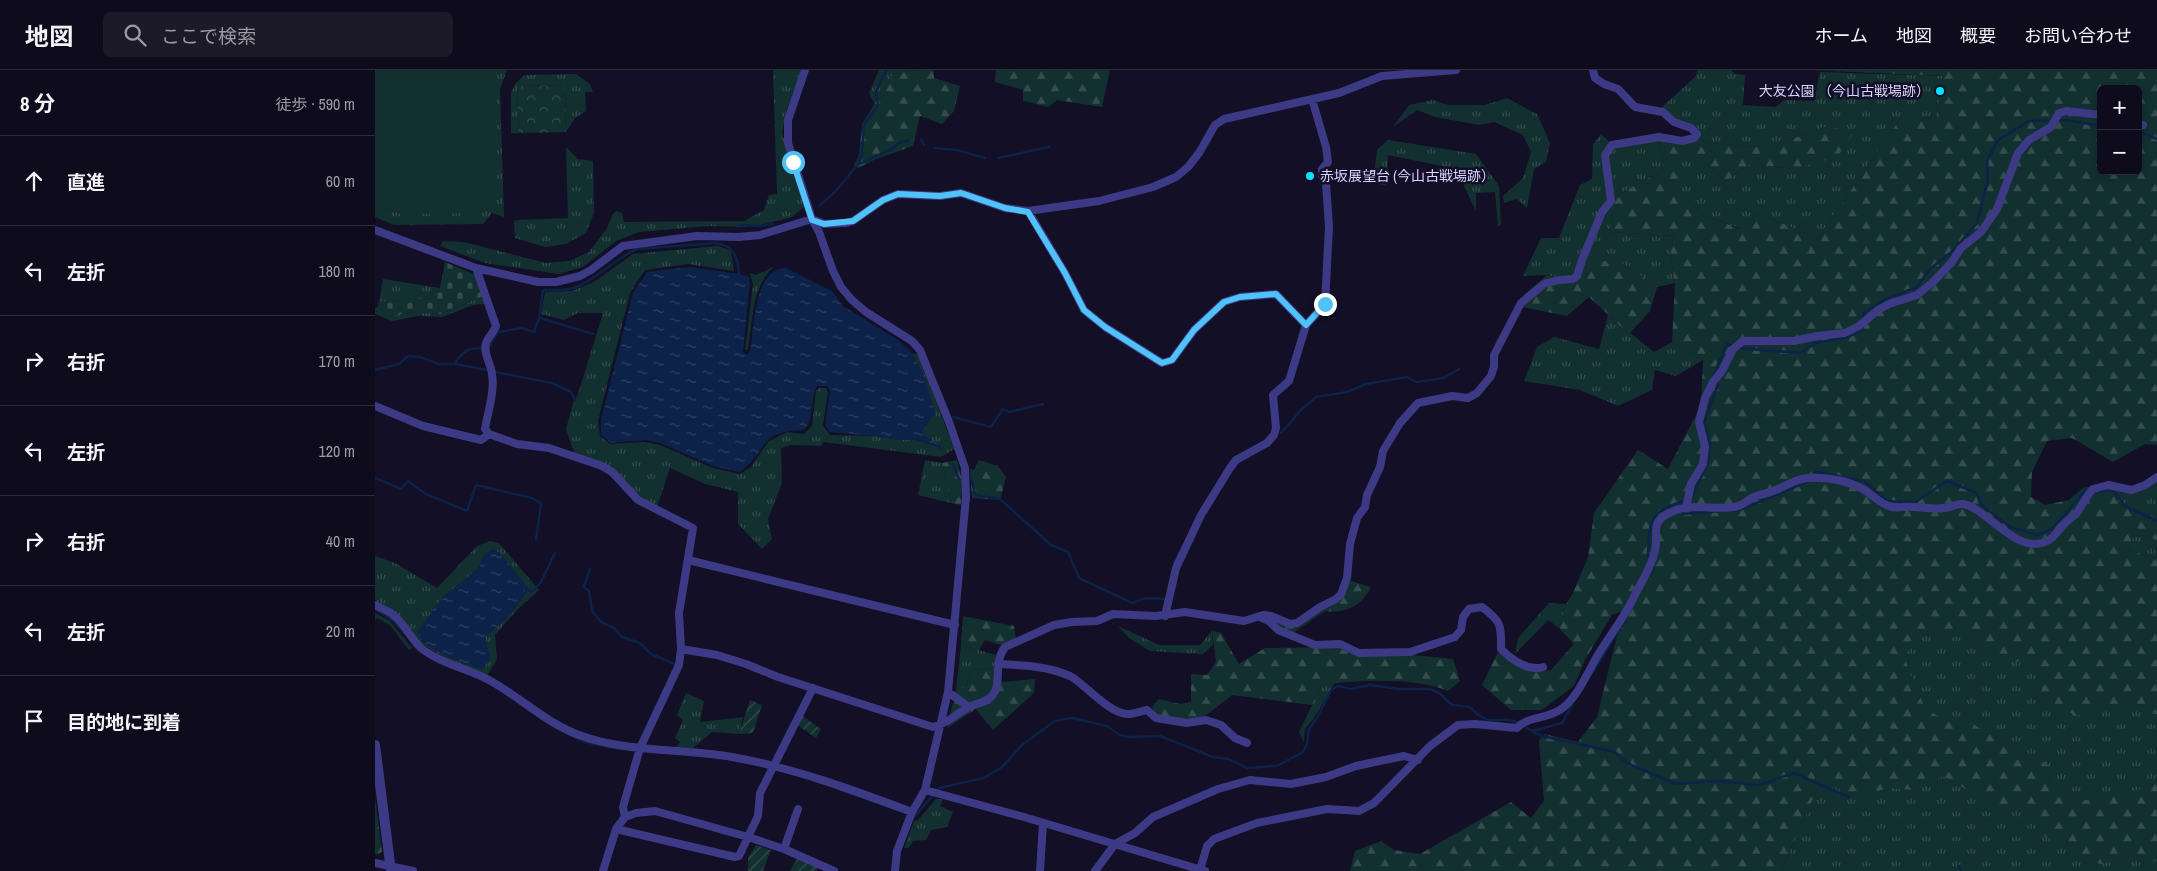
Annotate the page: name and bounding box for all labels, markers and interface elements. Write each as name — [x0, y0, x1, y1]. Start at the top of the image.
search box — [103, 12, 453, 57]
text: 地図 — [25, 20, 73, 52]
icon: search — [121, 21, 149, 49]
text: ここで検索 — [161, 23, 256, 49]
text: ホーム — [1815, 23, 1868, 48]
text: 地図 — [1896, 23, 1932, 48]
text: 概要 — [1960, 23, 1996, 48]
text: お問い合わせ — [2024, 23, 2132, 48]
place label: 大友公園 （今山古戦場跡） — [1759, 82, 1930, 100]
marker: 大友公園 （今山古戦場跡） — [1934, 85, 1946, 97]
map controls — [2097, 85, 2142, 175]
button: + — [2097, 85, 2142, 130]
text: 8 分 — [20, 89, 55, 118]
text: 徒歩 · 590 m — [276, 93, 355, 115]
button: − — [2097, 130, 2142, 175]
route start — [782, 151, 805, 174]
icon: ahead — [20, 167, 48, 195]
place label: 赤坂展望台 (今山古戦場跡） — [1320, 167, 1495, 185]
text: 直進 — [67, 169, 105, 195]
text: 60 m — [326, 170, 355, 192]
marker: 赤坂展望台 (今山古戦場跡） — [1304, 170, 1316, 182]
icon: left — [20, 257, 48, 285]
text: 左折 — [67, 259, 105, 285]
text: 180 m — [319, 260, 355, 282]
route end — [1314, 293, 1337, 316]
icon: right — [20, 347, 48, 375]
text: 右折 — [67, 349, 105, 375]
text: 170 m — [319, 350, 355, 372]
icon: left — [20, 437, 48, 465]
text: 左折 — [67, 439, 105, 465]
text: 120 m — [319, 440, 355, 462]
icon: right — [20, 527, 48, 555]
text: 右折 — [67, 529, 105, 555]
text: 40 m — [326, 530, 355, 552]
icon: left — [20, 617, 48, 645]
text: 左折 — [67, 619, 105, 645]
text: 20 m — [326, 620, 355, 642]
icon: arrive — [20, 707, 48, 735]
text: 目的地に到着 — [67, 709, 181, 735]

